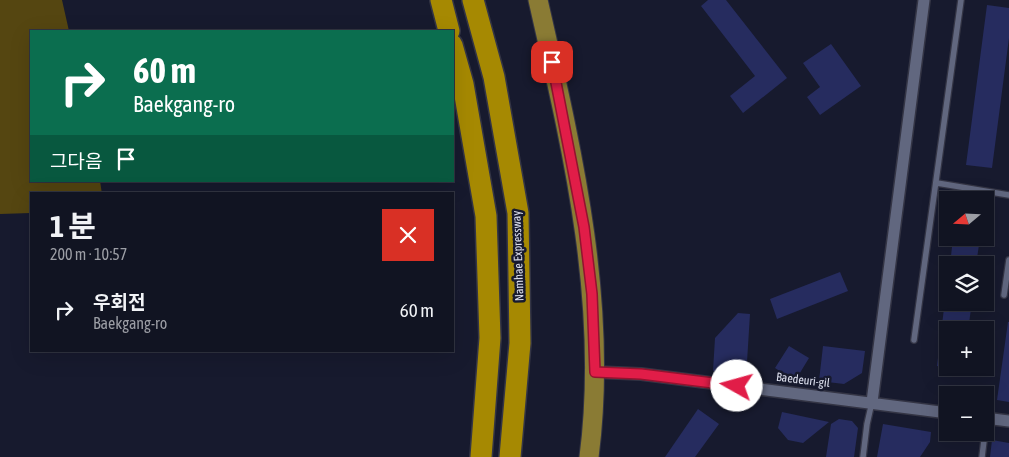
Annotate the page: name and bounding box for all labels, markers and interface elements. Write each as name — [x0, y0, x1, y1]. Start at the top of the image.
pin — [531, 41, 573, 83]
icon: arrive — [538, 48, 566, 76]
icon: right — [50, 50, 115, 115]
text: 60 m — [133, 50, 196, 90]
text: Baekgang-ro — [133, 91, 235, 117]
icon: arrive — [112, 145, 140, 173]
text: 그다음 — [50, 150, 102, 172]
north arrow — [939, 191, 994, 246]
map controls — [939, 191, 994, 441]
text: 1 분 — [50, 209, 96, 243]
button: close — [382, 209, 434, 261]
street label: Namhae Expressway — [509, 210, 527, 301]
text: 200 m · 10:57 — [50, 245, 127, 263]
button: layers — [939, 256, 994, 311]
text: 우회전 — [93, 291, 145, 313]
icon: right — [50, 296, 78, 324]
text: 60 m — [400, 299, 434, 321]
text: Baekgang-ro — [93, 314, 167, 332]
button: + — [939, 321, 994, 376]
position arrow — [710, 359, 762, 411]
street label: Baedeuri-gil — [775, 370, 831, 390]
button: − — [939, 386, 994, 441]

